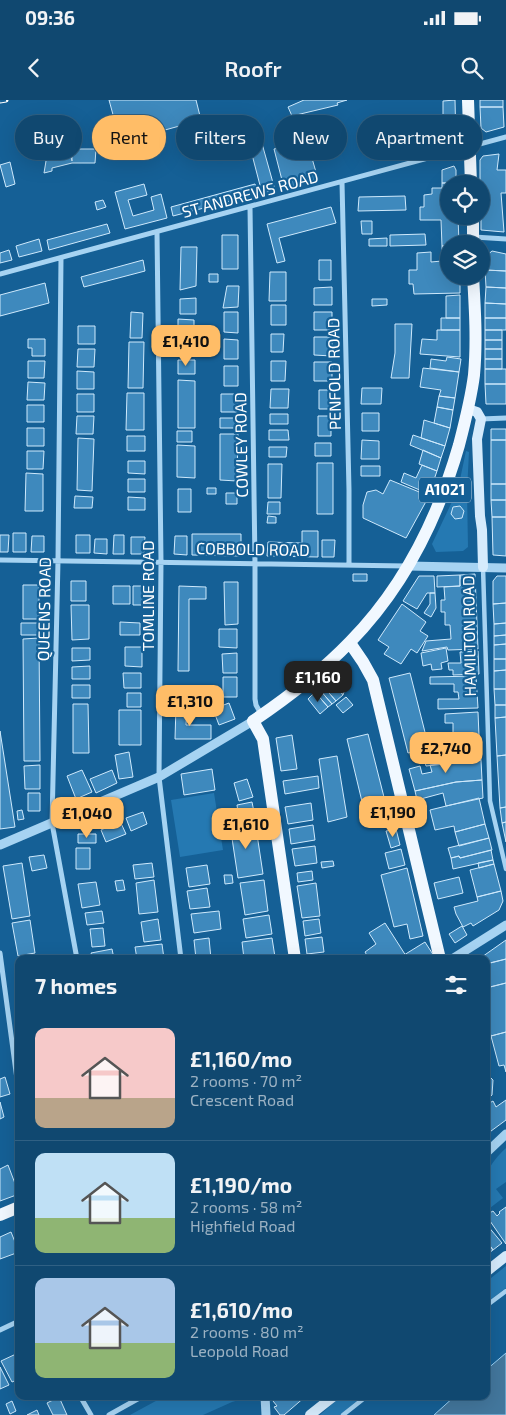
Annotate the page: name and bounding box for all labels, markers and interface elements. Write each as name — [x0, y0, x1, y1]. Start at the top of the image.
text: 09:36 — [25, 6, 75, 29]
icon: back — [20, 54, 48, 82]
icon: search — [458, 54, 486, 82]
text: Roofr — [224, 55, 282, 81]
chip: Buy — [15, 115, 82, 160]
chip: Rent — [92, 115, 166, 160]
chip: Filters — [176, 115, 264, 160]
chip: New — [274, 115, 347, 160]
chip: Apartment — [357, 115, 482, 160]
street label: ST ANDREWS ROAD — [180, 166, 320, 221]
map controls — [440, 175, 490, 285]
button: locate — [440, 175, 490, 225]
button: layers — [440, 235, 490, 285]
street label: PENFOLD ROAD — [323, 318, 344, 430]
pin: £1,410 — [145, 324, 227, 367]
text: £1,410 — [162, 331, 210, 350]
street label: COWLEY ROAD — [230, 392, 251, 498]
road number: A1021 — [419, 478, 471, 502]
street label: COBBOLD ROAD — [196, 538, 310, 559]
street label: TOMLINE ROAD — [138, 540, 157, 652]
street label: QUEENS ROAD — [33, 557, 55, 661]
street label: HAMILTON ROAD — [458, 575, 479, 697]
pin: £1,160 — [277, 660, 359, 703]
text: £1,160 — [295, 667, 341, 686]
pin: £1,310 — [149, 684, 231, 727]
text: £1,310 — [167, 691, 213, 710]
pin: £2,740 — [405, 732, 487, 774]
text: £2,740 — [421, 738, 471, 757]
pin: £1,040 — [46, 796, 128, 839]
pin: £1,190 — [352, 796, 434, 838]
text: £1,190 — [370, 802, 416, 821]
text: £1,040 — [62, 803, 112, 822]
pin: £1,610 — [205, 808, 287, 850]
text: £1,610 — [223, 814, 269, 833]
icon: filters — [442, 971, 470, 999]
text: 7 homes — [35, 973, 117, 998]
text: £1,160/mo — [190, 1046, 292, 1071]
icon: home — [75, 1048, 135, 1108]
text: 2 rooms · 70 m² — [190, 1071, 302, 1090]
text: Crescent Road — [190, 1090, 294, 1109]
text: £1,190/mo — [190, 1172, 292, 1197]
icon: home — [75, 1173, 135, 1233]
text: 2 rooms · 58 m² — [190, 1197, 303, 1216]
text: Highfield Road — [190, 1216, 296, 1235]
text: £1,610/mo — [190, 1297, 293, 1322]
icon: home — [75, 1298, 135, 1358]
text: 2 rooms · 80 m² — [190, 1322, 304, 1341]
text: Leopold Road — [190, 1341, 289, 1360]

